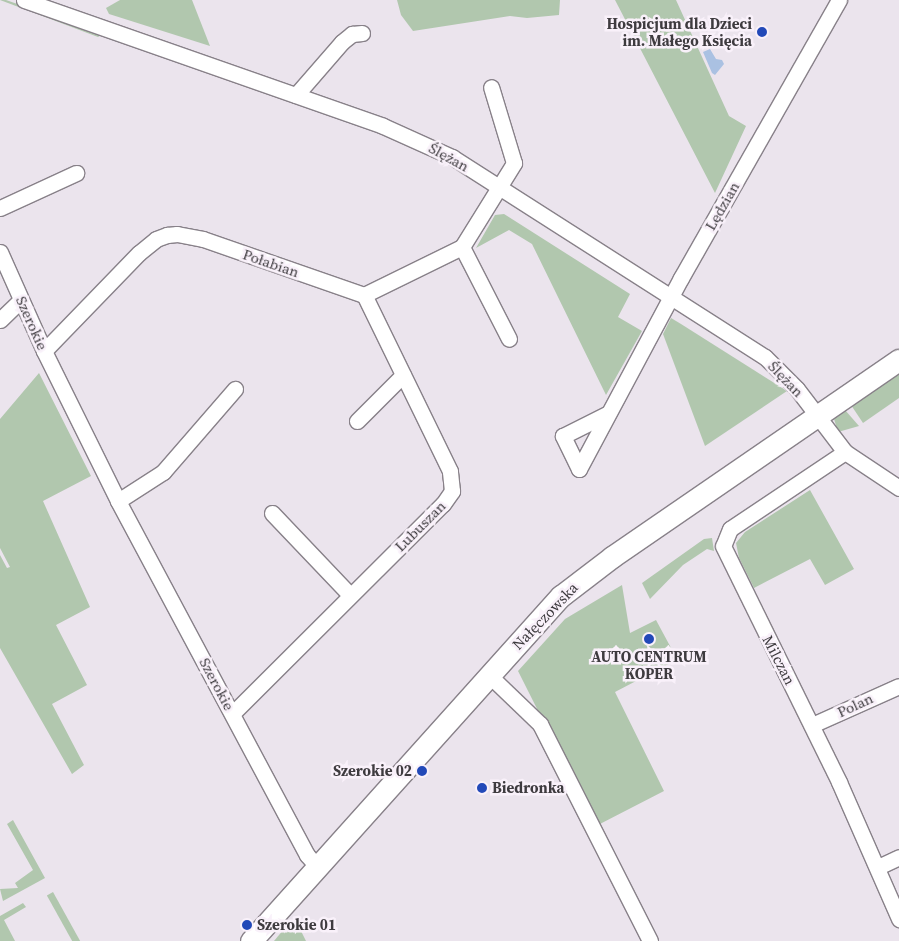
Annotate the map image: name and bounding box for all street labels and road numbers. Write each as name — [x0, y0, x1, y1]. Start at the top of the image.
street label: Ślężan — [426, 139, 472, 175]
street label: Lędzian — [701, 179, 743, 233]
street label: Połabian — [240, 245, 302, 281]
street label: Szerokie — [12, 293, 52, 353]
street label: Ślężan — [765, 357, 807, 401]
street label: Lubuszan — [391, 497, 449, 555]
street label: Nałęczowska — [508, 579, 582, 653]
street label: Milczan — [759, 632, 799, 688]
street label: Szerokie — [196, 655, 238, 713]
street label: Polan — [834, 689, 876, 721]

